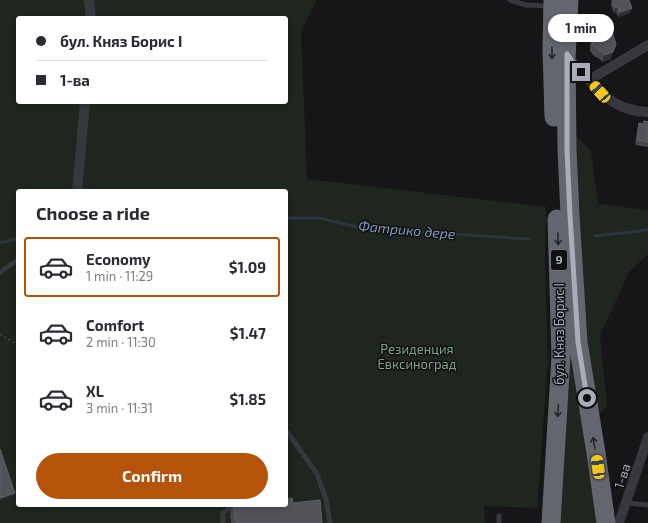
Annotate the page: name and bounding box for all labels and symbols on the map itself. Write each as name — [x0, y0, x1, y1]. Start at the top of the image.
callout: 1 min — [548, 14, 614, 42]
one-way arrow — [548, 46, 556, 59]
route end — [572, 63, 590, 81]
car — [588, 79, 612, 105]
water label: Фатрико дере — [358, 217, 457, 242]
one-way arrow — [554, 232, 562, 245]
road number: 9 — [551, 250, 567, 270]
street label: бул. Княз Борис I — [551, 283, 567, 385]
park label: Резиденция Евксиноград — [378, 341, 457, 372]
route start — [578, 389, 596, 407]
one-way arrow — [555, 404, 562, 417]
one-way arrow — [590, 437, 598, 450]
car — [590, 454, 606, 480]
street label: 1-ва — [610, 461, 634, 491]

